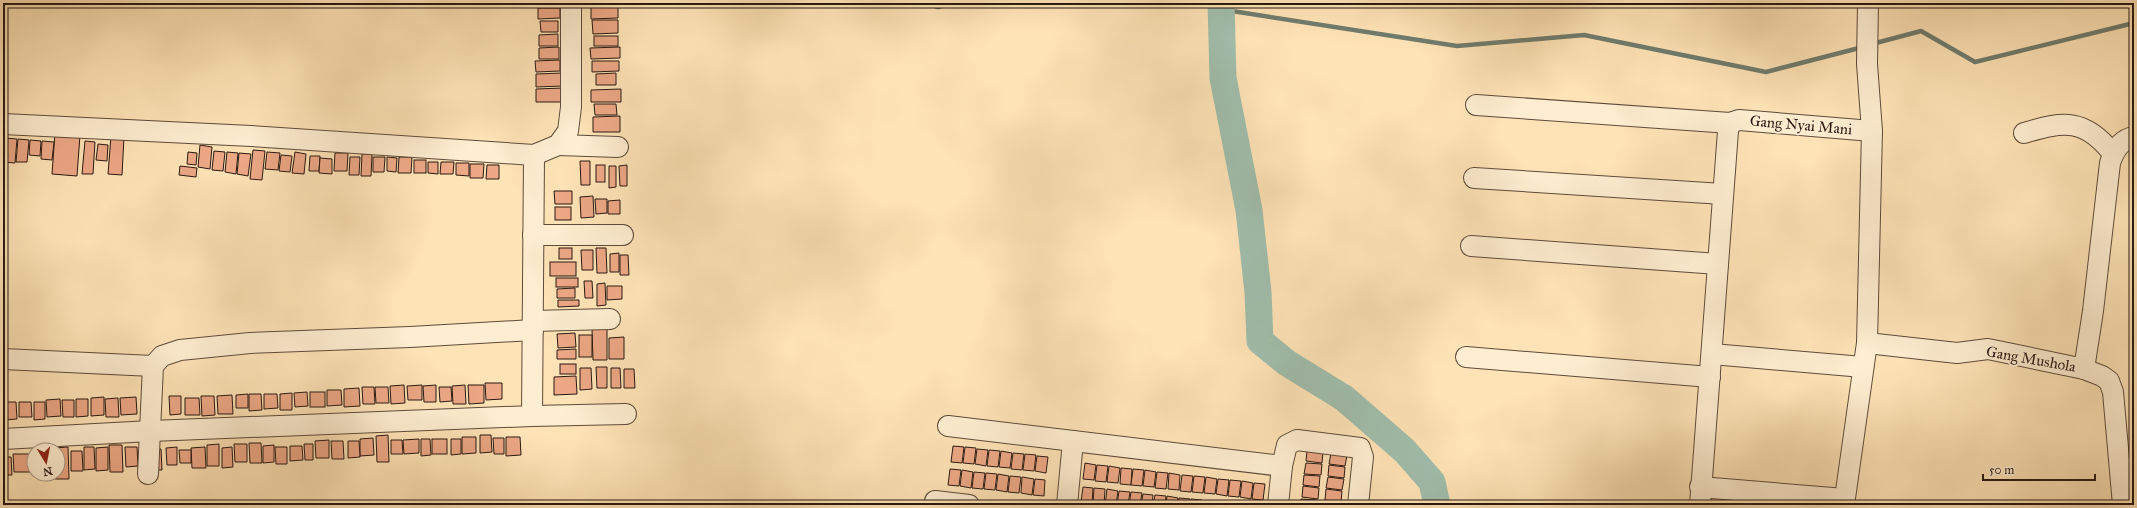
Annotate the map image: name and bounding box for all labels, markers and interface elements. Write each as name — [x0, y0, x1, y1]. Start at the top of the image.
street label: Gang Nyai Mani — [1749, 112, 1853, 138]
street label: Gang Mushola — [1985, 342, 2078, 376]
north arrow — [26, 442, 66, 482]
scale bar — [1983, 456, 2095, 482]
text: 50 m — [1989, 463, 2014, 477]
text: N — [41, 464, 53, 479]

